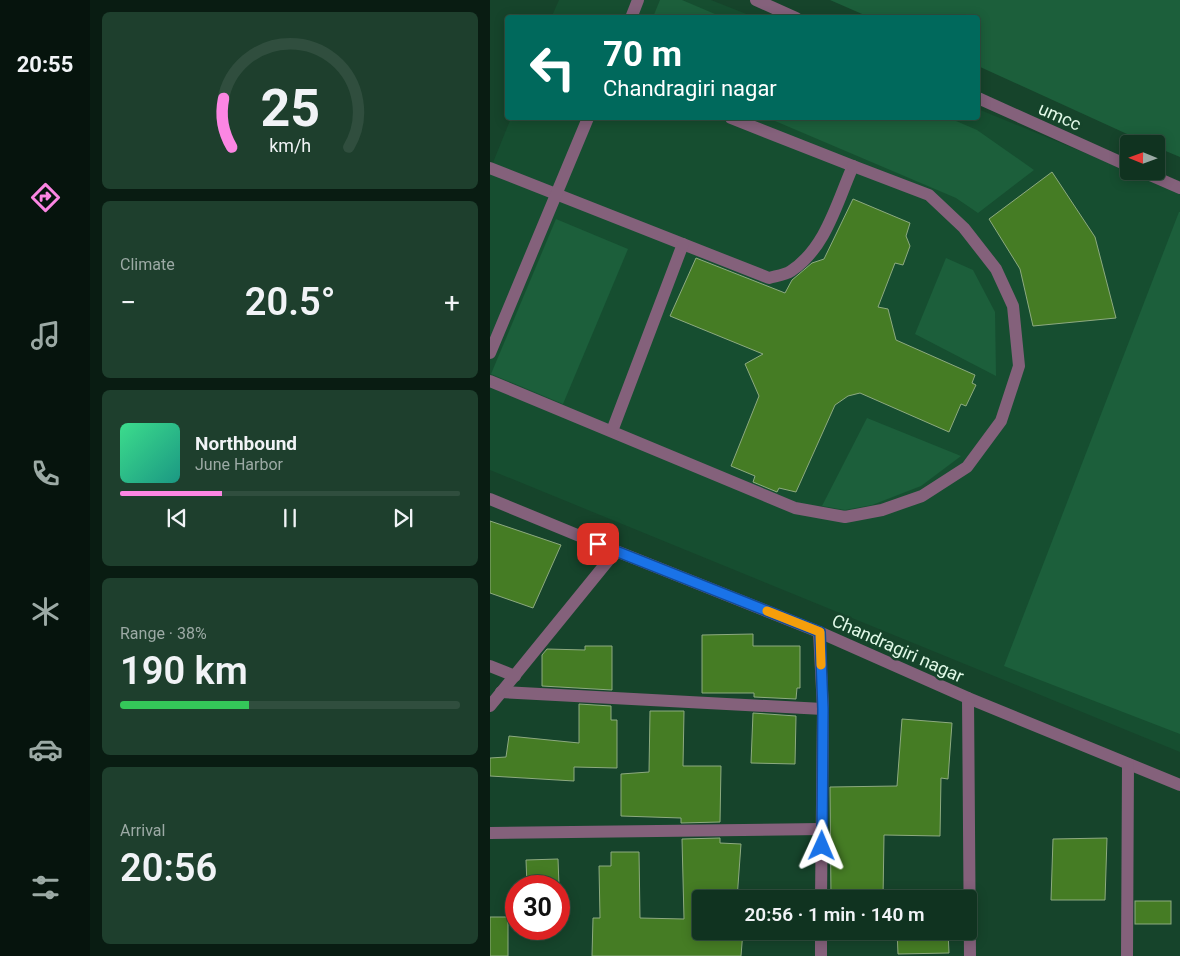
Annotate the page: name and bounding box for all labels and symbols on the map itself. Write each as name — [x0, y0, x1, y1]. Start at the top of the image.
street label: umcc — [1035, 97, 1085, 135]
north arrow — [1120, 135, 1165, 180]
pin — [577, 523, 619, 565]
street label: Chandragiri nagar — [829, 609, 967, 687]
position arrow — [795, 819, 847, 871]
speed limit sign: 30 — [505, 875, 570, 940]

